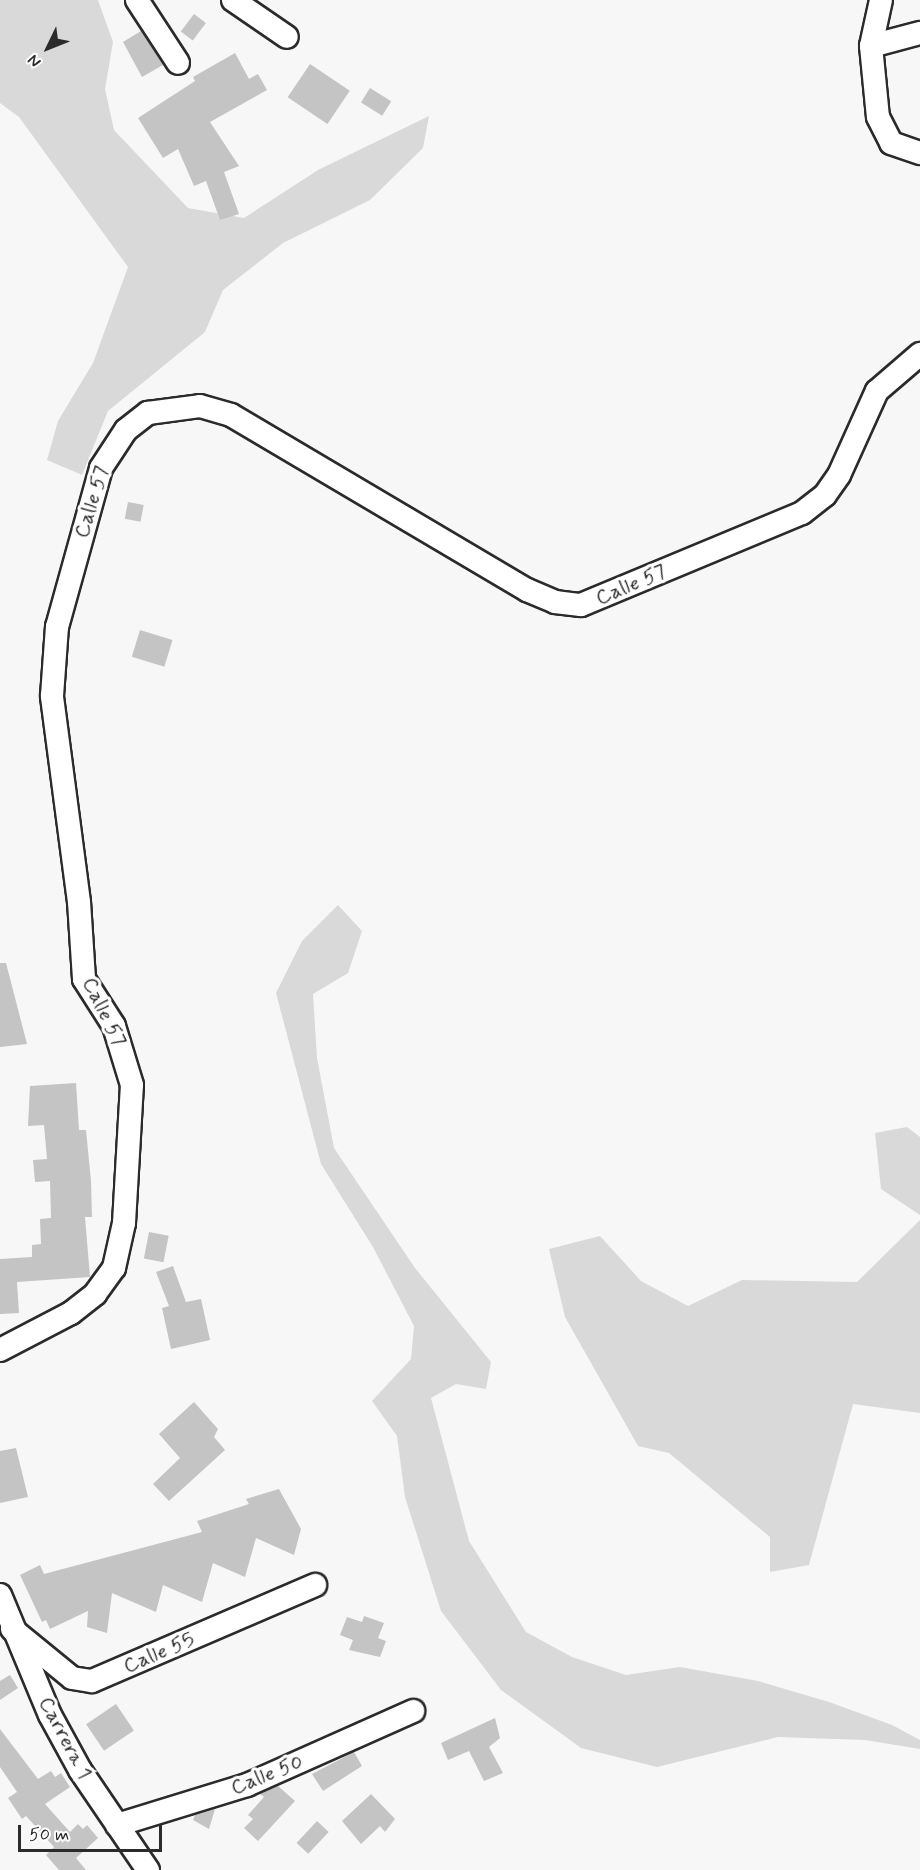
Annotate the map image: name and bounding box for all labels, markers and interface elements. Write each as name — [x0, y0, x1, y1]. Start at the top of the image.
north arrow — [18, 18, 78, 78]
text: N — [23, 50, 46, 72]
street label: Calle 57 — [69, 463, 115, 541]
street label: Calle 57 — [592, 559, 670, 611]
street label: Calle 57 — [76, 973, 132, 1051]
street label: Calle 55 — [120, 1627, 198, 1679]
street label: Carrera 1 — [33, 1693, 97, 1783]
street label: Calle 50 — [227, 1749, 307, 1801]
scale bar — [21, 1813, 165, 1851]
text: 50 m — [29, 1823, 69, 1847]

